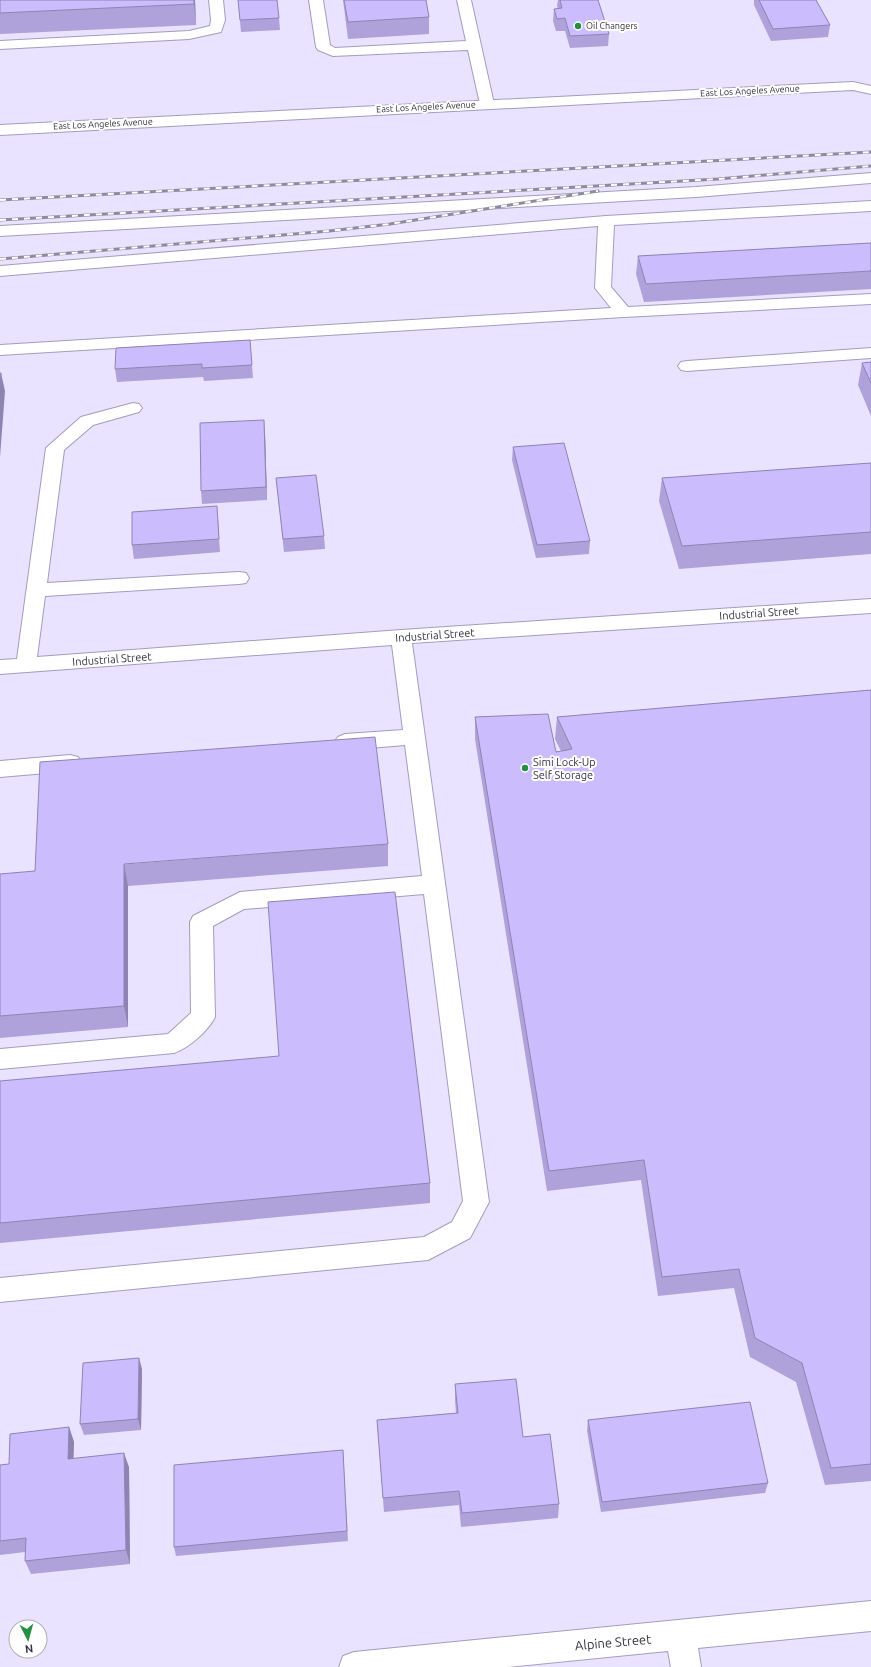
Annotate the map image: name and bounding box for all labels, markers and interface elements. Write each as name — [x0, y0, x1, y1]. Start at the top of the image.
marker: Oil Changers — [573, 21, 583, 31]
place label: Oil Changers — [586, 21, 638, 31]
street label: East Los Angeles Avenue — [700, 83, 800, 99]
street label: East Los Angeles Avenue — [376, 99, 476, 115]
street label: East Los Angeles Avenue — [53, 116, 153, 132]
street label: Industrial Street — [719, 604, 800, 622]
street label: Industrial Street — [395, 626, 476, 644]
street label: Industrial Street — [72, 650, 153, 668]
place label: Simi Lock-Up Self Storage — [533, 756, 596, 781]
marker: Simi Lock-Up Self Storage — [520, 763, 530, 773]
north arrow — [8, 1619, 48, 1659]
street label: Alpine Street — [574, 1632, 652, 1652]
text: N — [24, 1643, 34, 1655]

